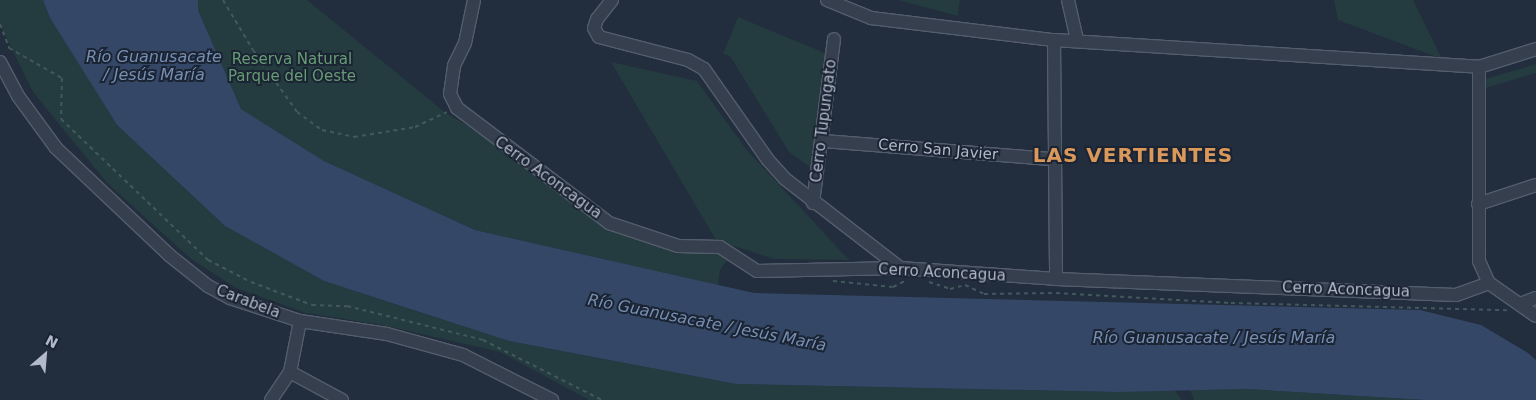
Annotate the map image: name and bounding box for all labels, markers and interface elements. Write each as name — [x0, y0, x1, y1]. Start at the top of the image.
water label: Río Guanusacate / Jesús María — [86, 47, 222, 85]
park label: Reserva Natural Parque del Oeste — [228, 50, 356, 85]
street label: Cerro Tupungato — [808, 58, 840, 184]
street label: Cerro Aconcagua — [491, 133, 605, 223]
street label: Cerro San Javier — [877, 136, 999, 164]
district label: LAS VERTIENTES — [1031, 143, 1235, 167]
street label: Cerro Aconcagua — [878, 261, 1006, 285]
street label: Cerro Aconcagua — [1282, 279, 1410, 301]
street label: Carabela — [213, 282, 283, 322]
water label: Río Guanusacate / Jesús María — [586, 290, 828, 356]
water label: Río Guanusacate / Jesús María — [1093, 328, 1335, 348]
north arrow — [20, 330, 70, 380]
text: N — [43, 332, 61, 351]

